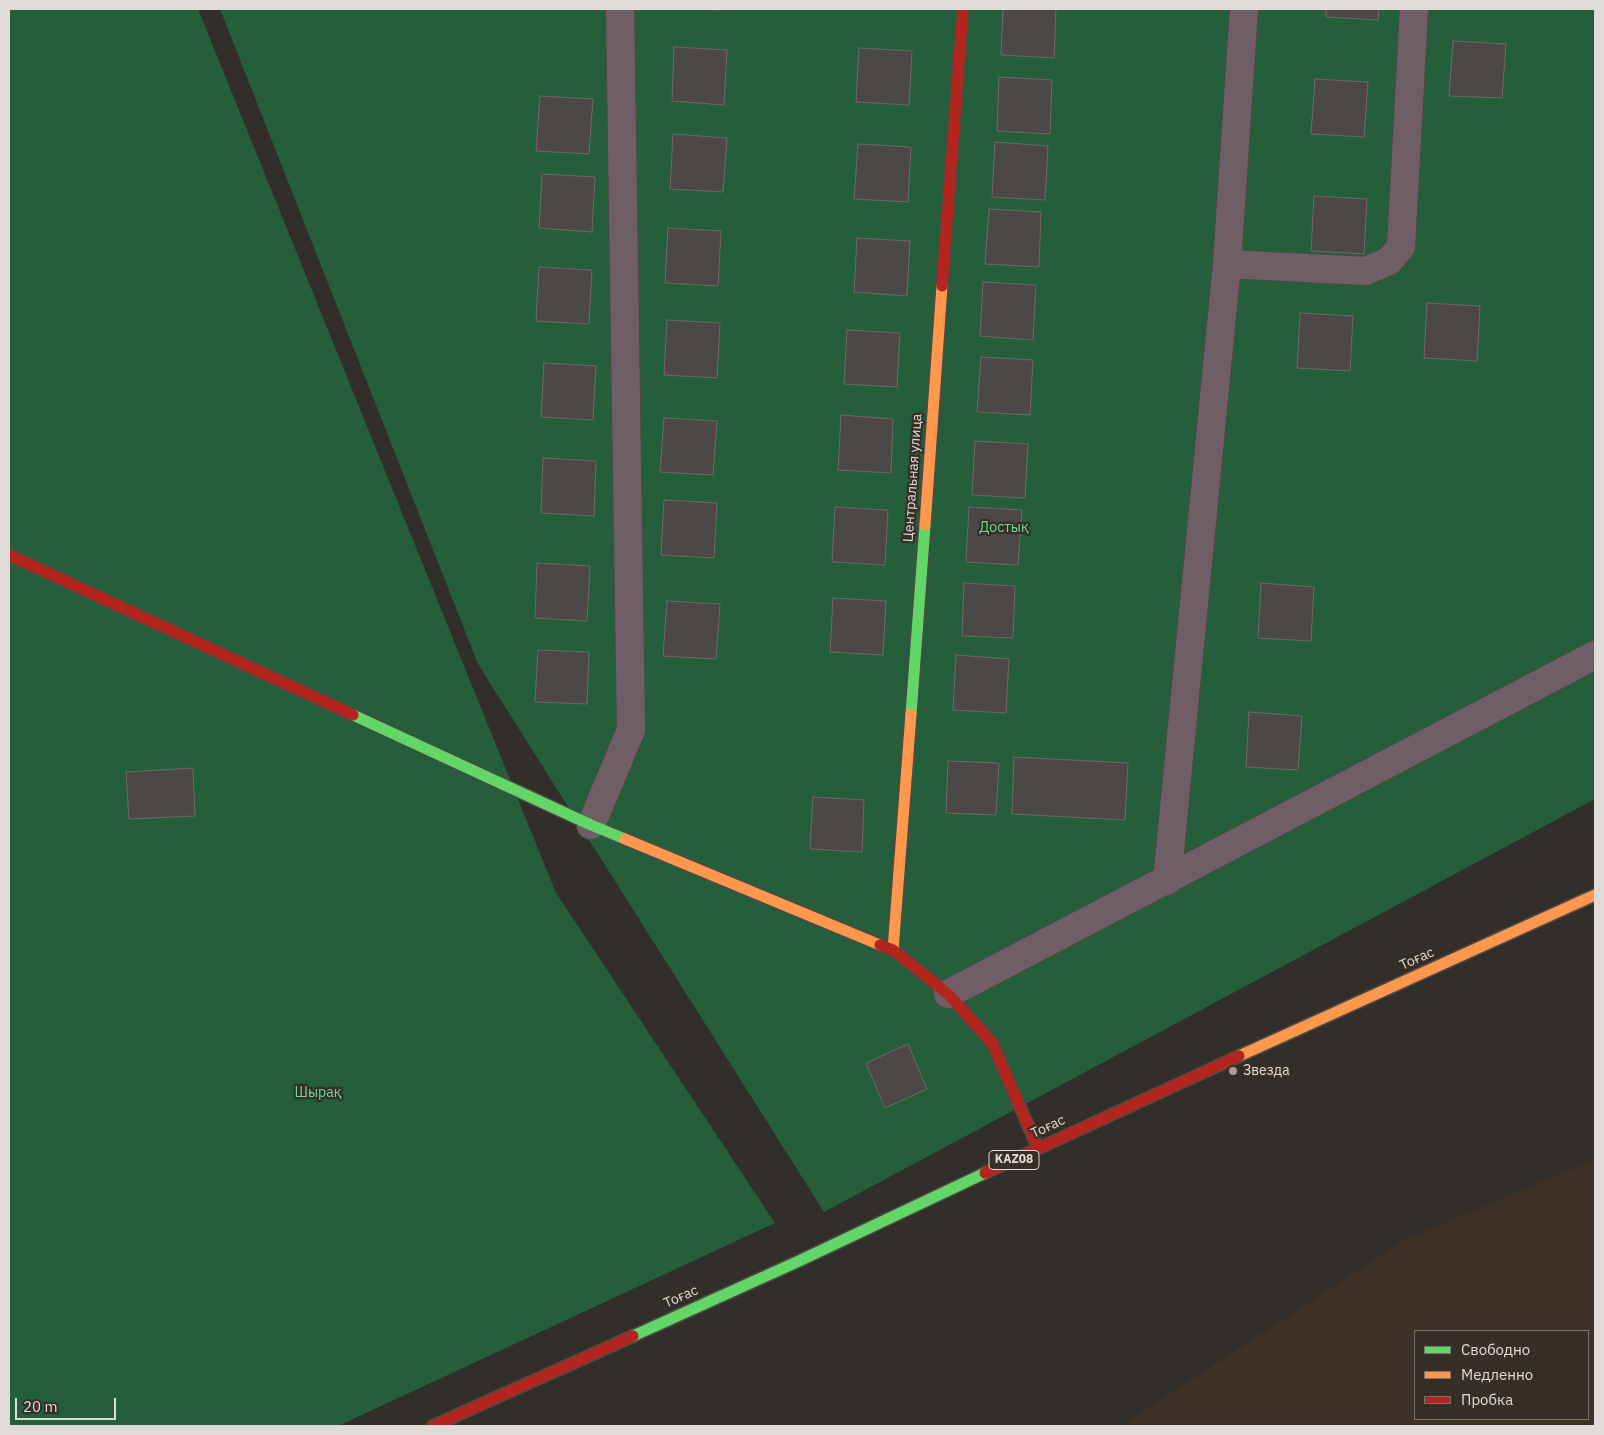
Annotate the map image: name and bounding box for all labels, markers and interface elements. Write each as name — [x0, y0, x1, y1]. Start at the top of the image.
street label: Центральная улица — [900, 413, 926, 543]
park label: Достық — [979, 520, 1029, 536]
street label: Тоғас — [1397, 944, 1437, 974]
place label: Звезда — [1243, 1063, 1290, 1079]
marker: Звезда — [1227, 1065, 1239, 1077]
park label: Шырақ — [295, 1085, 341, 1101]
street label: Тоғас — [1028, 1112, 1068, 1142]
road number: KAZ08 — [989, 1150, 1039, 1170]
street label: Тоғас — [661, 1282, 701, 1312]
legend — [1414, 1330, 1589, 1420]
text: Свободно — [1461, 1340, 1530, 1359]
text: Медленно — [1461, 1365, 1533, 1384]
scale bar — [18, 1388, 119, 1420]
text: Пробка — [1461, 1390, 1513, 1409]
text: 20 m — [23, 1397, 58, 1416]

